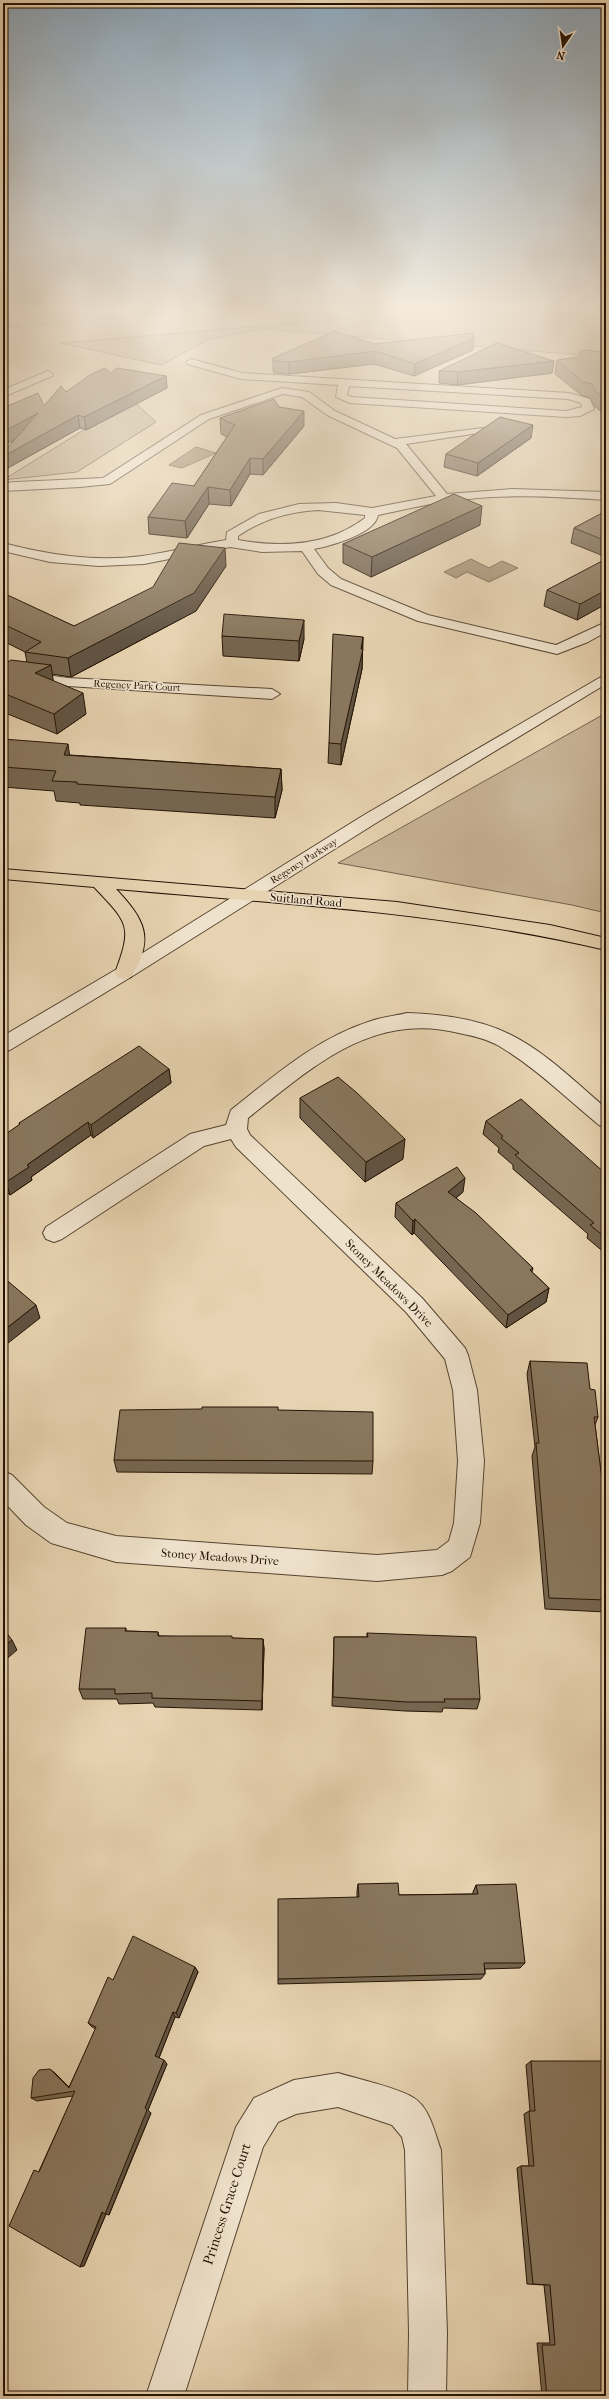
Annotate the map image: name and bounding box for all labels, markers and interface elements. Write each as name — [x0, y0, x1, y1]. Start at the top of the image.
north arrow — [543, 26, 583, 66]
text: N — [555, 48, 566, 63]
street label: Regency Park Court — [93, 678, 181, 694]
street label: Regency Parkway — [268, 835, 340, 886]
street label: Suitland Road — [269, 890, 343, 910]
street label: Stoney Meadows Drive — [342, 1236, 436, 1330]
street label: Stoney Meadows Drive — [161, 1546, 279, 1568]
street label: Princess Grace Court — [199, 2141, 255, 2267]

